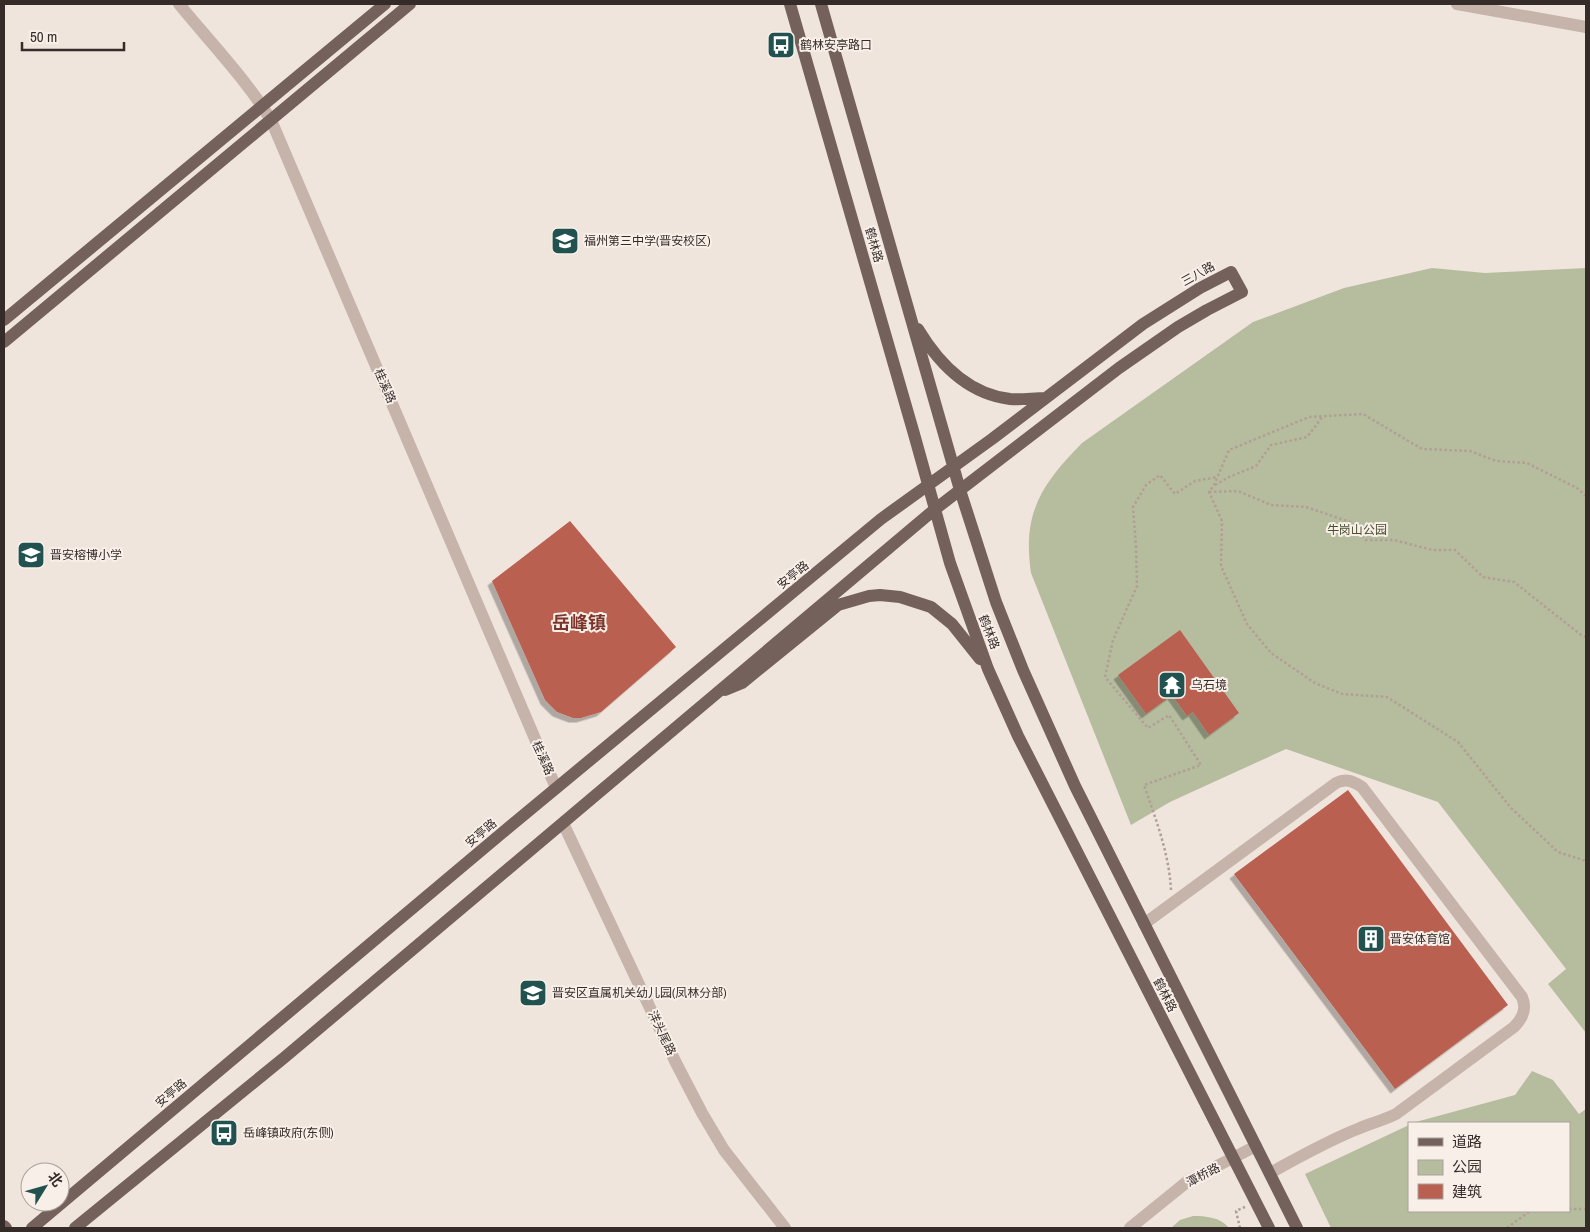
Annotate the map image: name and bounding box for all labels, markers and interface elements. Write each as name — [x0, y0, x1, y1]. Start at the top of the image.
scale bar — [22, 20, 125, 52]
text: 50 m — [30, 26, 57, 47]
bus stop icon: 鹤林安亭路口 — [766, 30, 796, 60]
place label: 鹤林安亭路口 — [800, 37, 872, 53]
street label: 鹤林路 — [861, 225, 887, 265]
school or university icon: 福州第三中学(晋安校区) — [550, 226, 580, 256]
place label: 福州第三中学(晋安校区) — [584, 233, 711, 249]
street label: 三八路 — [1178, 258, 1218, 290]
street label: 桂溪路 — [371, 366, 399, 406]
park label: 牛岗山公园 — [1327, 522, 1387, 538]
school or university icon: 晋安榕博小学 — [16, 540, 46, 570]
place label: 晋安榕博小学 — [50, 547, 122, 563]
street label: 安亭路 — [774, 557, 812, 593]
district label: 岳峰镇 — [552, 610, 606, 635]
street label: 鹤林路 — [975, 612, 1003, 652]
temple icon: 乌石境 — [1157, 670, 1187, 700]
place label: 乌石境 — [1191, 677, 1227, 693]
street label: 桂溪路 — [528, 738, 558, 778]
street label: 安亭路 — [462, 815, 500, 851]
building icon: 晋安体育馆 — [1356, 924, 1386, 954]
place label: 晋安体育馆 — [1390, 931, 1450, 947]
street label: 鹤林路 — [1150, 975, 1180, 1015]
school or university icon: 晋安区直属机关幼儿园(凤林分部) — [518, 978, 548, 1008]
place label: 晋安区直属机关幼儿园(凤林分部) — [552, 985, 727, 1001]
street label: 洋头尾路 — [645, 1008, 679, 1058]
street label: 安亭路 — [152, 1075, 190, 1111]
bus stop icon: 岳峰镇政府(东侧) — [209, 1118, 239, 1148]
legend — [1408, 1122, 1570, 1212]
place label: 岳峰镇政府(东侧) — [243, 1125, 334, 1141]
text: 道路 — [1452, 1131, 1482, 1152]
text: 公园 — [1452, 1156, 1482, 1177]
street label: 潭桥路 — [1183, 1159, 1223, 1191]
north arrow — [20, 1162, 70, 1212]
text: 北 — [44, 1168, 67, 1190]
text: 建筑 — [1452, 1181, 1482, 1202]

